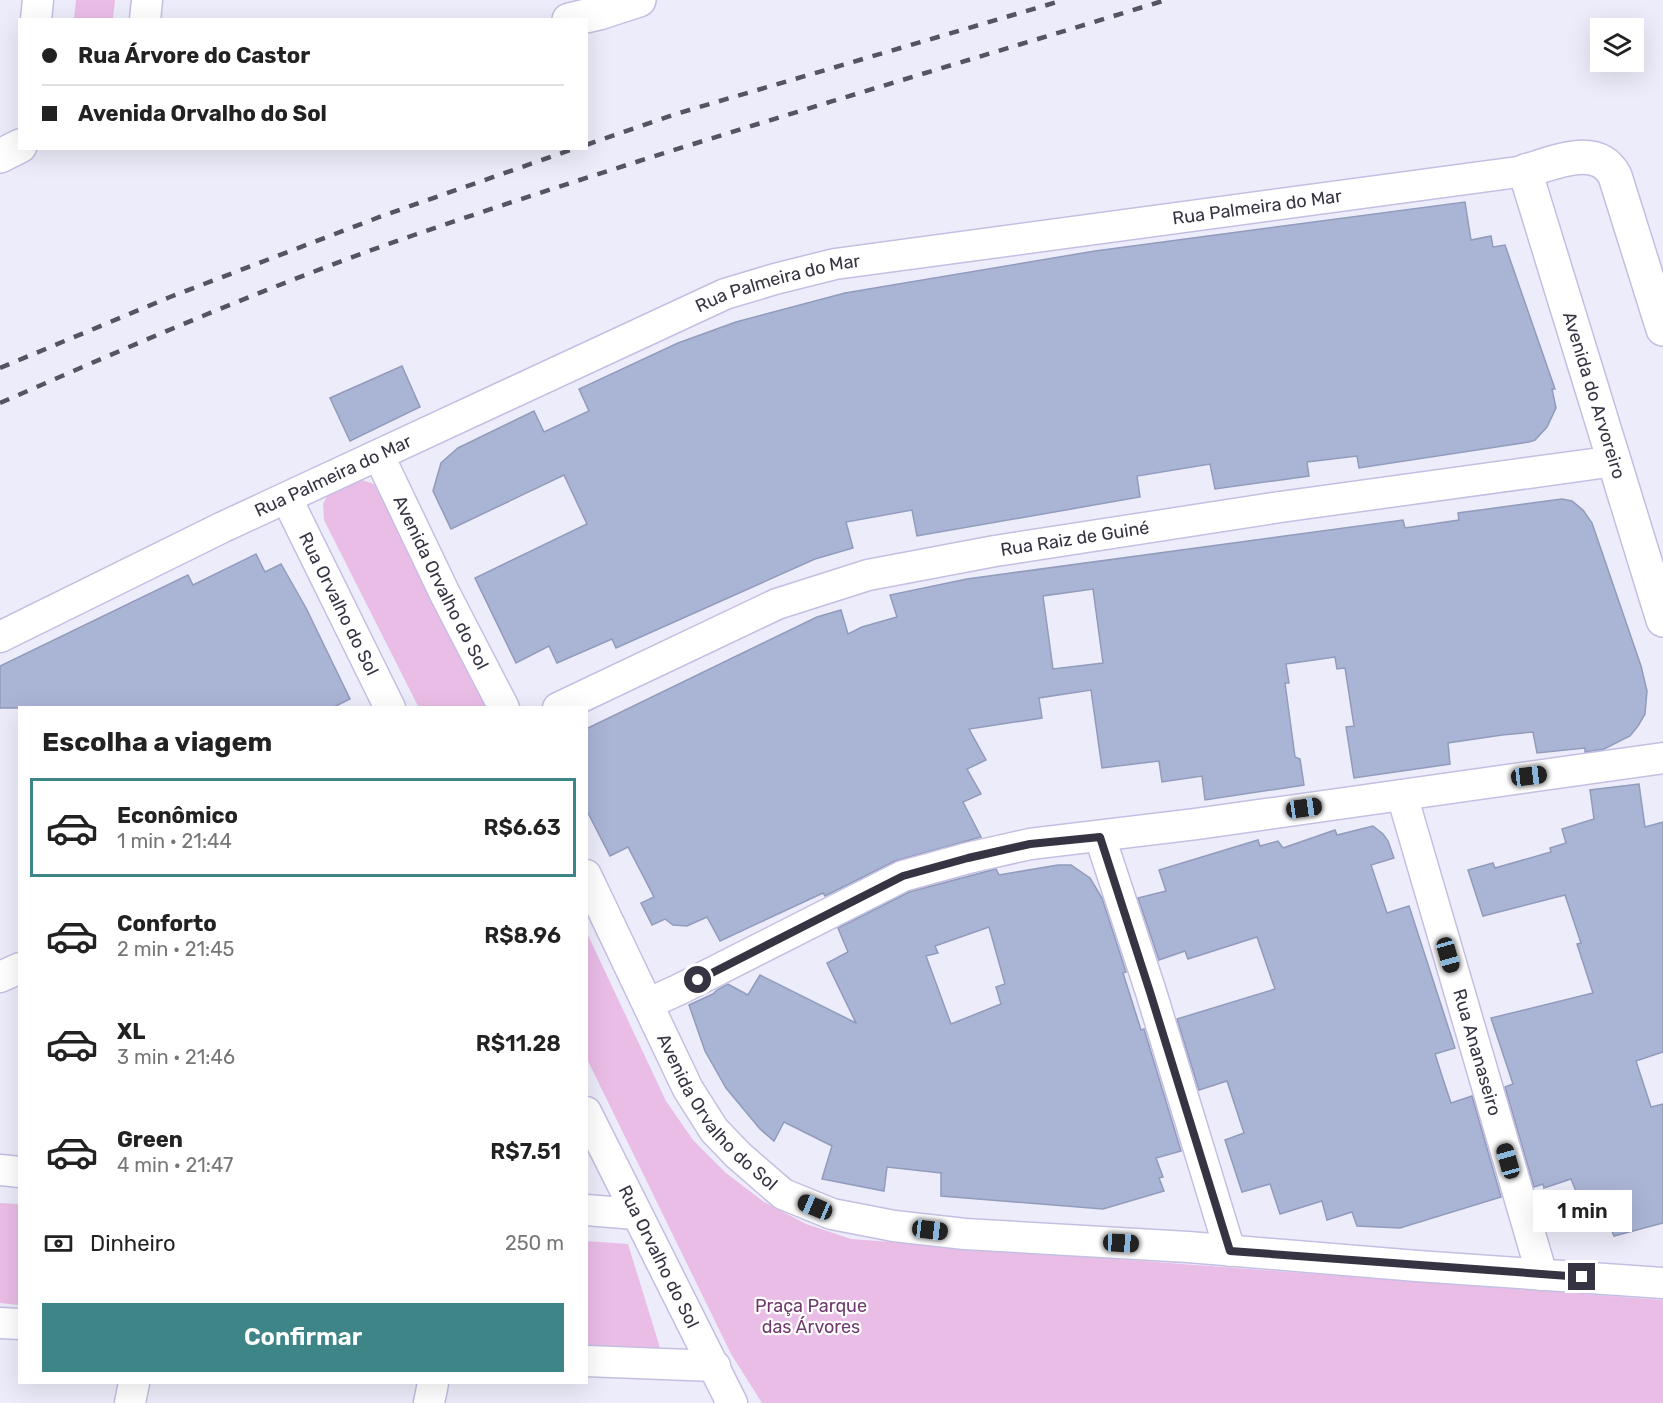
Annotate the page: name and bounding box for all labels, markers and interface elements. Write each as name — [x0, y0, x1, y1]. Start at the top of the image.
map controls — [1590, 18, 1644, 72]
button: layers — [1590, 18, 1644, 72]
text: Rua Árvore do Castor — [78, 42, 310, 69]
text: Avenida Orvalho do Sol — [78, 100, 327, 127]
street label: Rua Palmeira do Mar — [1171, 185, 1343, 229]
street label: Rua Palmeira do Mar — [692, 250, 862, 317]
street label: Avenida do Arvoreiro — [1558, 309, 1630, 482]
street label: Rua Palmeira do Mar — [251, 430, 415, 522]
street label: Avenida Orvalho do Sol — [389, 492, 493, 674]
street label: Rua Raiz de Guiné — [999, 516, 1151, 561]
street label: Rua Orvalho do Sol — [294, 529, 383, 679]
text: Escolha a viagem — [42, 726, 272, 758]
car — [1510, 765, 1548, 787]
car — [1285, 797, 1323, 819]
icon: car — [45, 801, 99, 855]
text: Econômico — [117, 802, 238, 829]
text: R$6.63 — [483, 814, 561, 841]
text: 1 min · 21:44 — [117, 829, 232, 853]
icon: car — [45, 909, 99, 963]
text: Conforto — [117, 910, 217, 937]
text: R$8.96 — [484, 922, 561, 949]
car — [1434, 935, 1462, 975]
text: 2 min · 21:45 — [117, 937, 235, 961]
route start — [684, 966, 711, 993]
street label: Rua Ananaseiro — [1448, 986, 1506, 1118]
icon: car — [45, 1017, 99, 1071]
text: XL — [117, 1018, 145, 1045]
text: R$11.28 — [476, 1030, 561, 1057]
street label: Avenida Orvalho do Sol — [652, 1030, 782, 1195]
text: 3 min · 21:46 — [117, 1045, 235, 1069]
icon: car — [45, 1125, 99, 1179]
text: Green — [117, 1126, 183, 1153]
text: R$7.51 — [490, 1138, 561, 1165]
car — [1494, 1141, 1522, 1181]
text: 4 min · 21:47 — [117, 1153, 233, 1177]
street label: Rua Orvalho do Sol — [614, 1182, 704, 1332]
callout: 1 min — [1532, 1190, 1632, 1232]
car — [795, 1192, 835, 1222]
text: 1 min — [1557, 1199, 1608, 1223]
car — [911, 1219, 949, 1241]
icon: cash — [42, 1227, 75, 1260]
text: Dinheiro — [90, 1230, 176, 1257]
text: 250 m — [505, 1231, 564, 1255]
car — [1103, 1233, 1139, 1253]
route end — [1568, 1263, 1595, 1290]
park label: Praça Parque das Árvores — [755, 1295, 867, 1338]
button: Confirmar — [42, 1303, 564, 1372]

